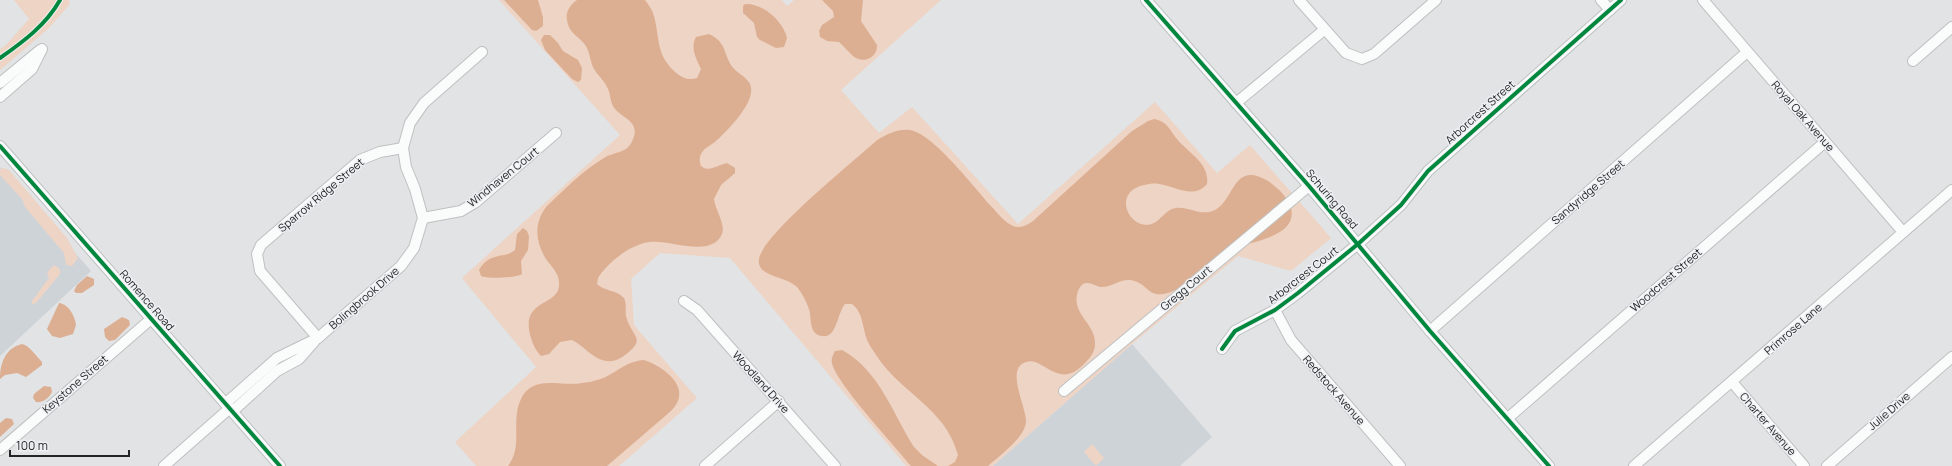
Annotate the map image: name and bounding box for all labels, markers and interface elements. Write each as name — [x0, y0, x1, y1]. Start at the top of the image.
street label: Arborcrest Street — [1442, 76, 1518, 147]
street label: Royal Oak Avenue — [1768, 77, 1839, 155]
street label: Windhaven Court — [464, 143, 541, 210]
street label: Sparrow Ridge Street — [275, 154, 367, 235]
street label: Sandyridge Street — [1548, 156, 1627, 228]
street label: Schuring Road — [1303, 166, 1362, 232]
street label: Arborcrest Court — [1264, 242, 1341, 307]
street label: Woodcrest Street — [1627, 244, 1705, 315]
street label: Gregg Court — [1157, 262, 1214, 313]
street label: Bolingbrook Drive — [325, 263, 402, 332]
street label: Romence Road — [117, 266, 178, 333]
street label: Primrose Lane — [1761, 299, 1825, 358]
street label: Woodland Drive — [729, 347, 794, 416]
street label: Keystone Street — [39, 351, 111, 416]
street label: Redstock Avenue — [1300, 352, 1369, 428]
street label: Julie Drive — [1864, 388, 1913, 433]
street label: Charter Avenue — [1737, 389, 1800, 459]
scale bar — [10, 432, 129, 458]
text: 100 m — [16, 437, 48, 454]

